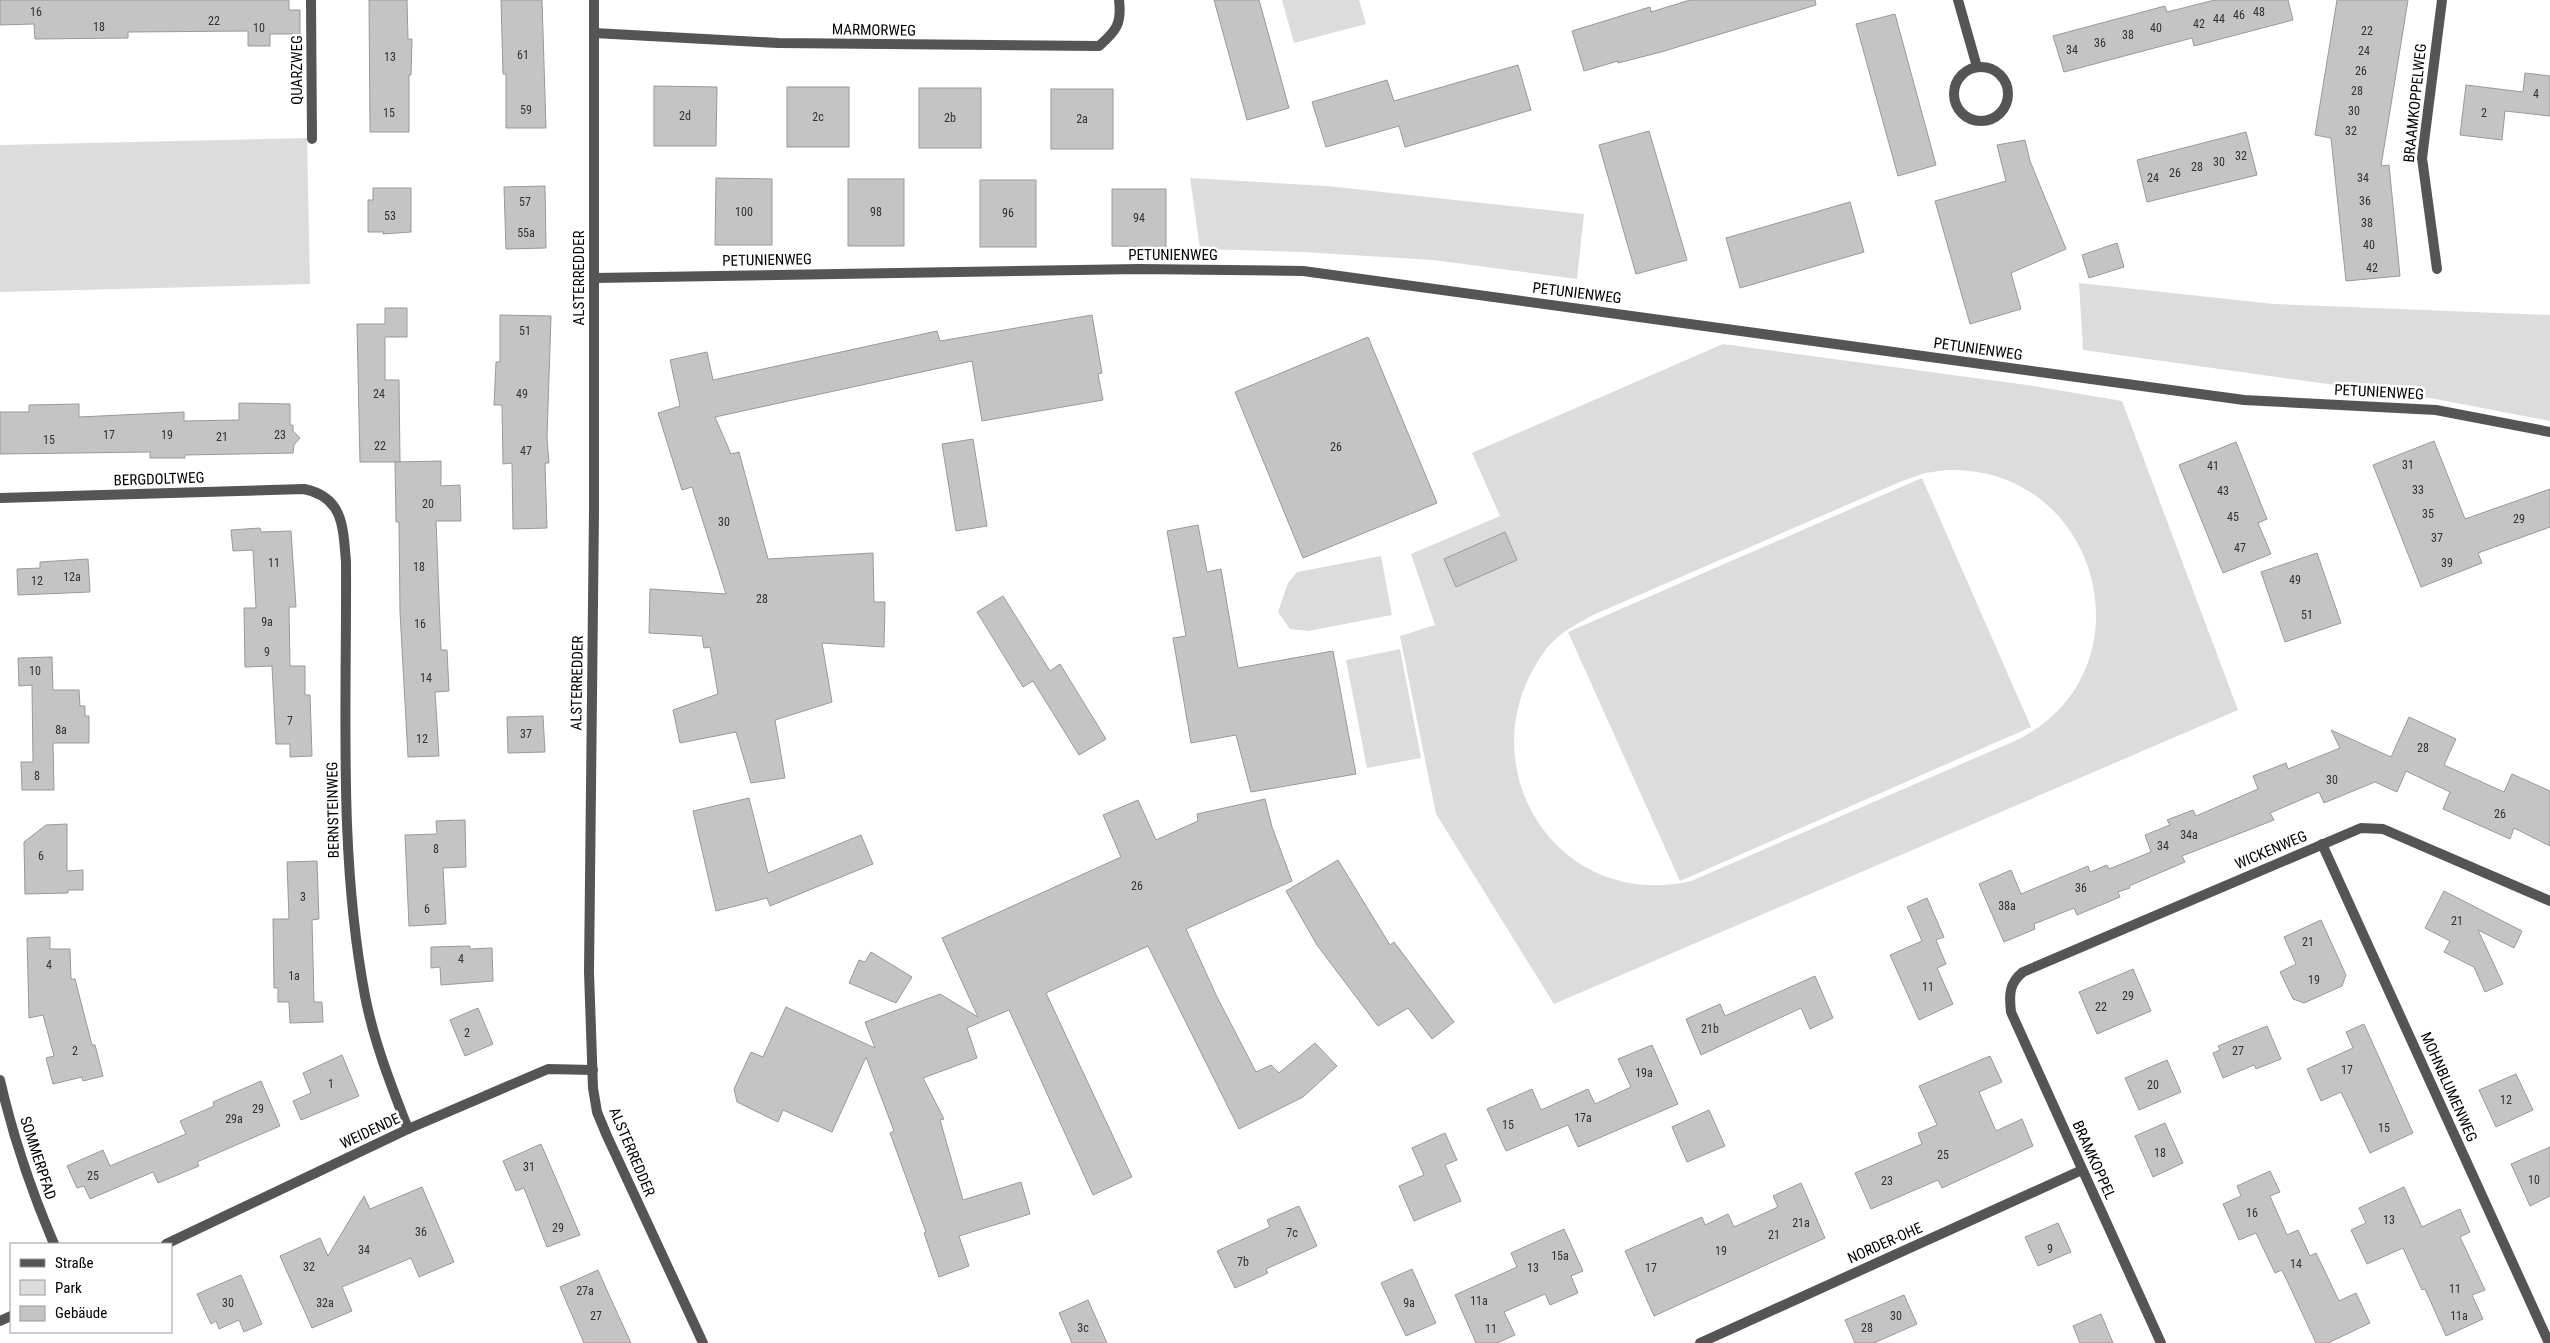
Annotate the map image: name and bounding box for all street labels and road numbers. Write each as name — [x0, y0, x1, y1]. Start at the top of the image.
street label: MARMORWEG — [832, 20, 916, 40]
street label: QUARZWEG — [288, 35, 306, 105]
street label: BRAAMKOPPELWEG — [2400, 43, 2430, 163]
street label: ALSTERREDDER — [570, 231, 588, 325]
street label: PETUNIENWEG — [1128, 246, 1218, 264]
street label: PETUNIENWEG — [722, 250, 812, 270]
street label: PETUNIENWEG — [1531, 279, 1623, 307]
street label: PETUNIENWEG — [1932, 334, 2024, 364]
street label: PETUNIENWEG — [2334, 381, 2424, 403]
street label: BERGDOLTWEG — [113, 468, 205, 490]
street label: ALSTERREDDER — [567, 635, 587, 731]
street label: BERNSTEINWEG — [323, 761, 343, 859]
street label: WICKENWEG — [2232, 827, 2310, 873]
street label: MOHNBLUMENWEG — [2417, 1029, 2481, 1145]
street label: ALSTERREDDER — [605, 1105, 659, 1199]
street label: WEIDENDE — [337, 1109, 403, 1153]
street label: SOMMERPFAD — [16, 1114, 60, 1202]
street label: BRAMKOPPEL — [2069, 1118, 2119, 1202]
street label: NORDER-OHE — [1845, 1219, 1925, 1267]

